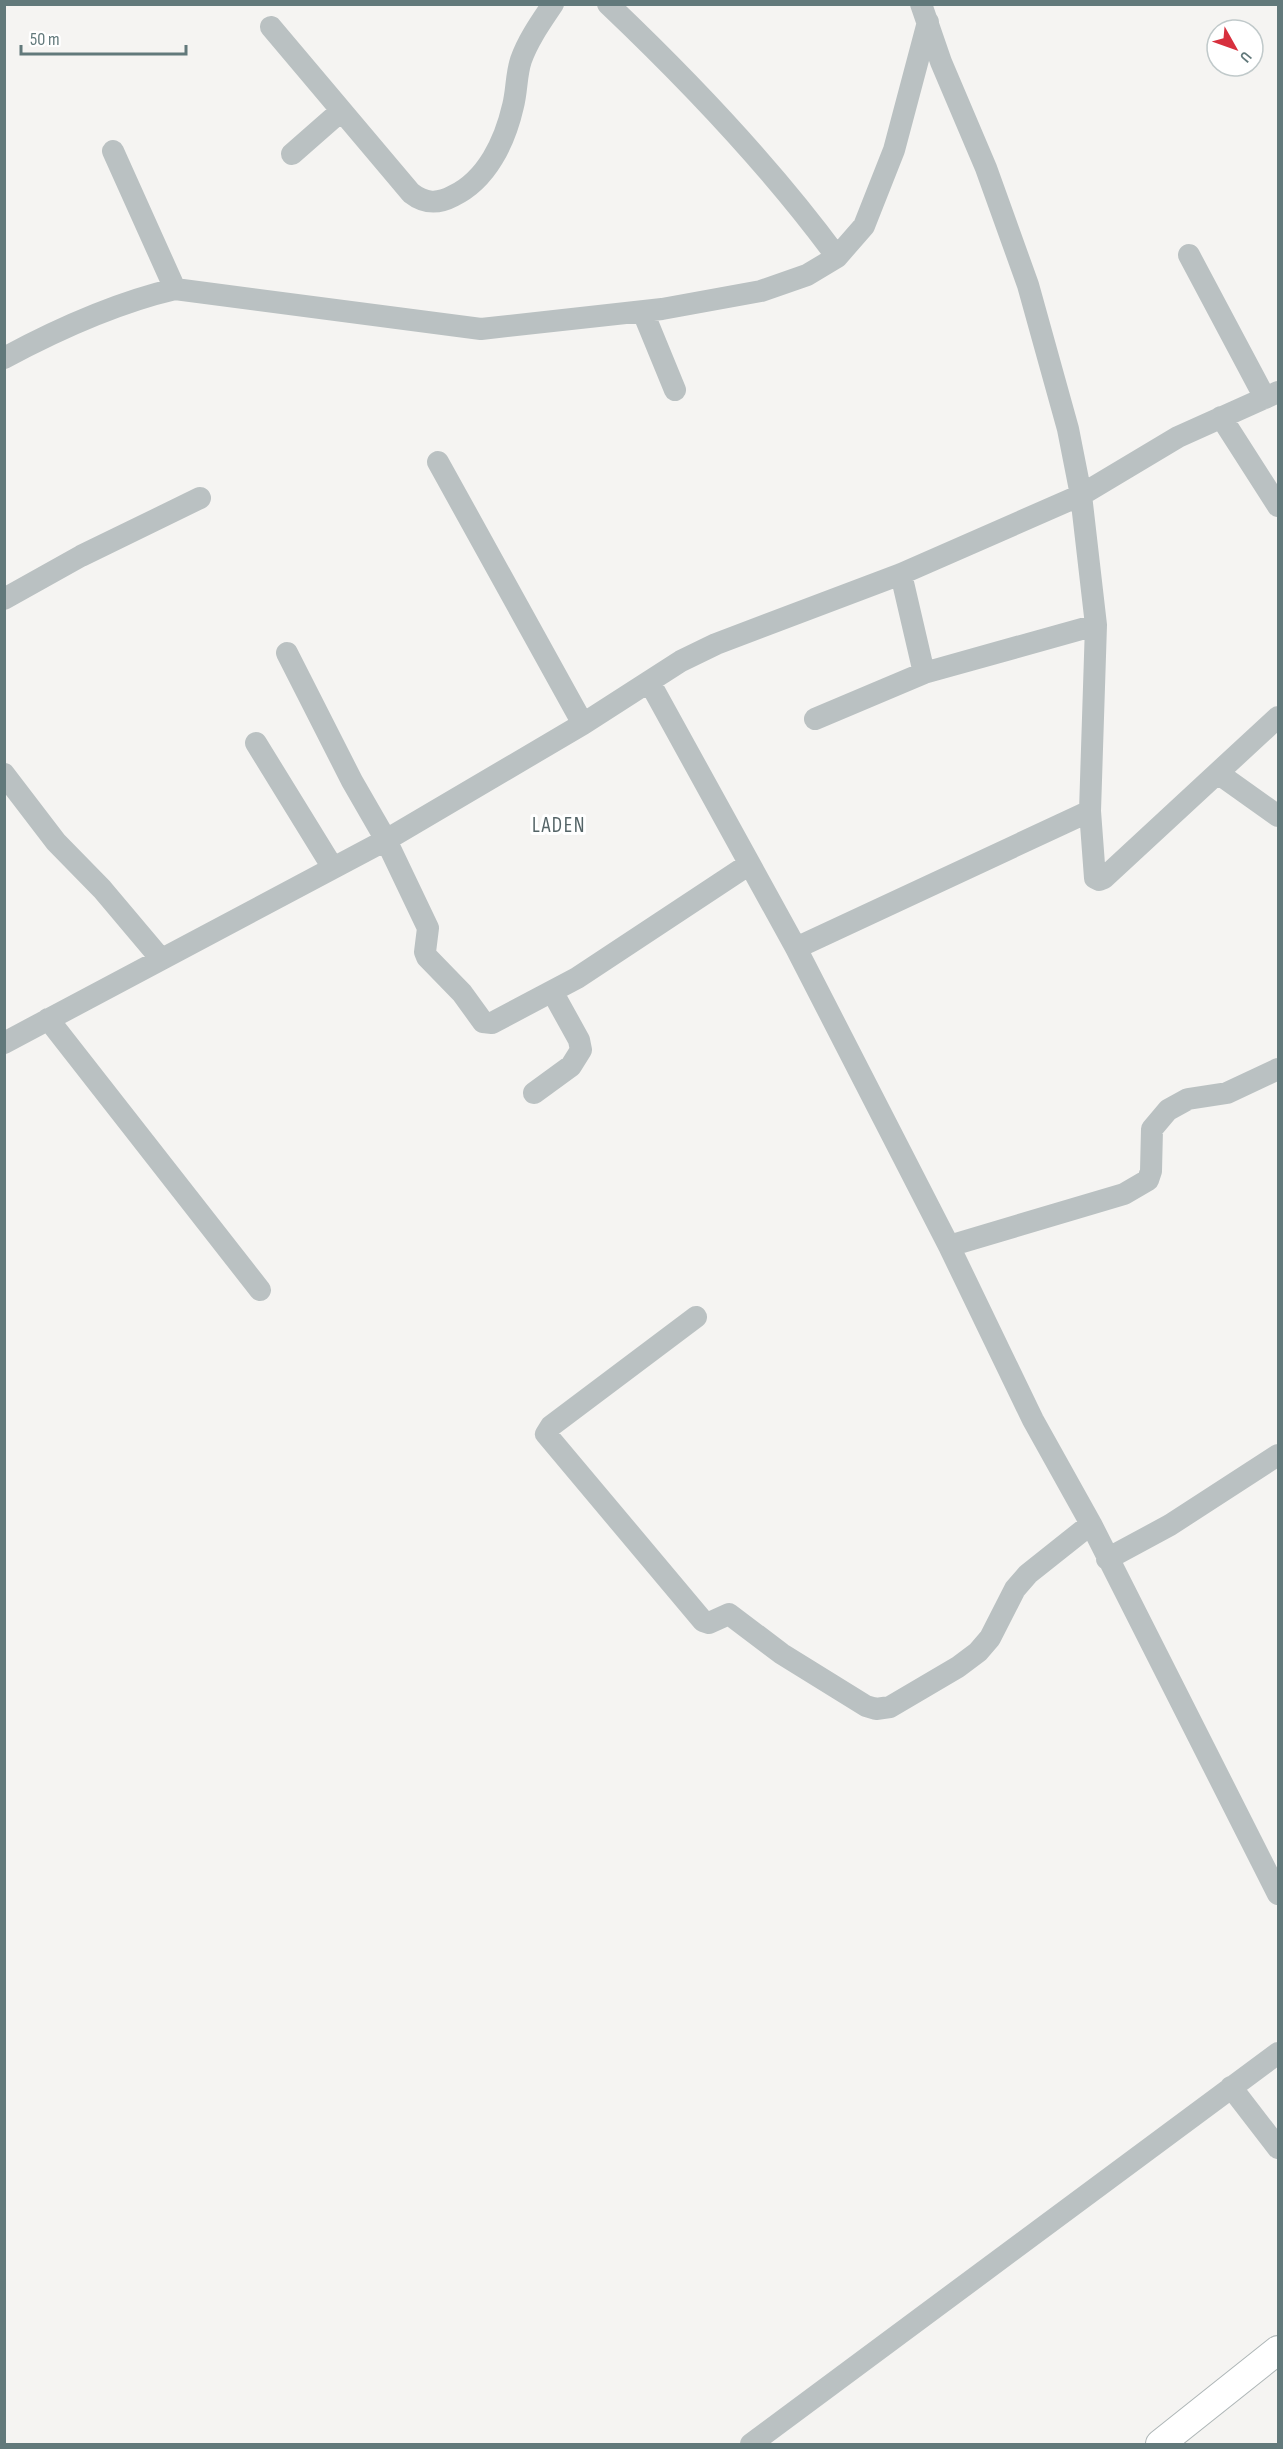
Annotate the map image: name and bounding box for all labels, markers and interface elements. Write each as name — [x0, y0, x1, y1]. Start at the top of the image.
scale bar — [21, 18, 186, 56]
north arrow — [1205, 18, 1265, 78]
text: 50 m — [30, 29, 60, 50]
text: U — [1235, 47, 1255, 66]
district label: LADEN — [532, 813, 586, 838]

